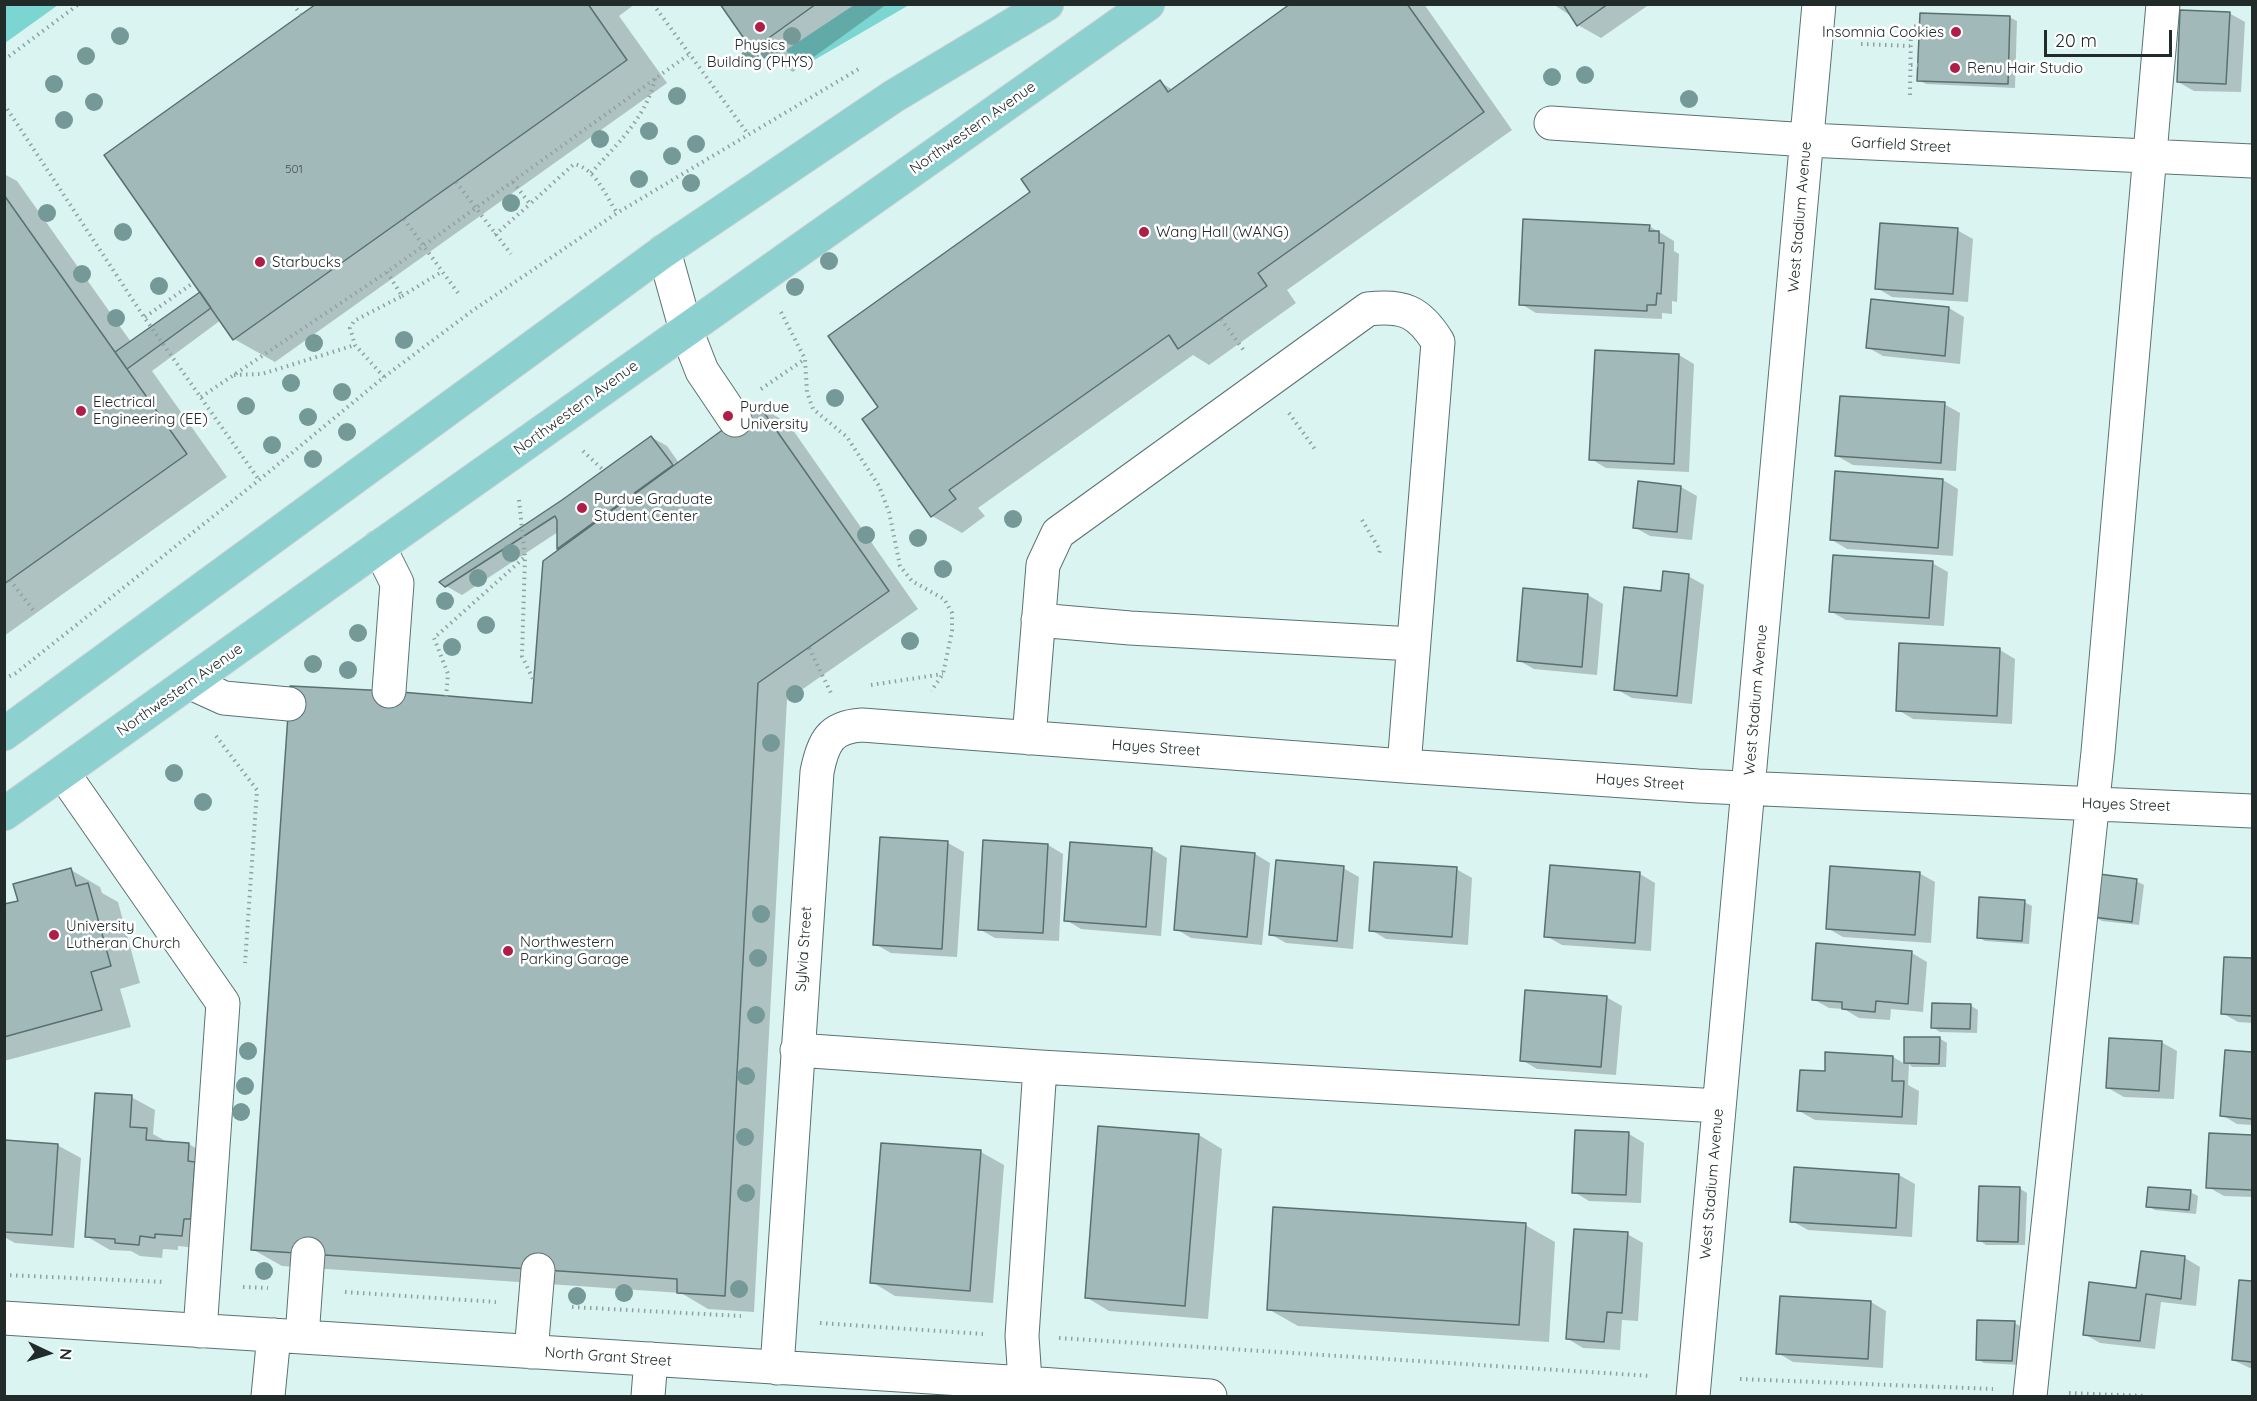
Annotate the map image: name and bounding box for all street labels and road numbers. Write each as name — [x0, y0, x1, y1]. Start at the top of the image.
street label: Northwestern Avenue — [907, 78, 1039, 178]
street label: Garfield Street — [1851, 133, 1951, 157]
street label: West Stadium Avenue — [1784, 141, 1816, 293]
street label: Northwestern Avenue — [510, 357, 642, 459]
street label: West Stadium Avenue — [1740, 624, 1772, 776]
street label: Northwestern Avenue — [114, 640, 246, 740]
street label: Hayes Street — [1111, 736, 1201, 760]
street label: Hayes Street — [1595, 770, 1685, 794]
street label: Hayes Street — [2081, 794, 2171, 816]
street label: Sylvia Street — [792, 906, 816, 992]
street label: West Stadium Avenue — [1696, 1108, 1728, 1260]
street label: North Grant Street — [544, 1344, 672, 1370]

